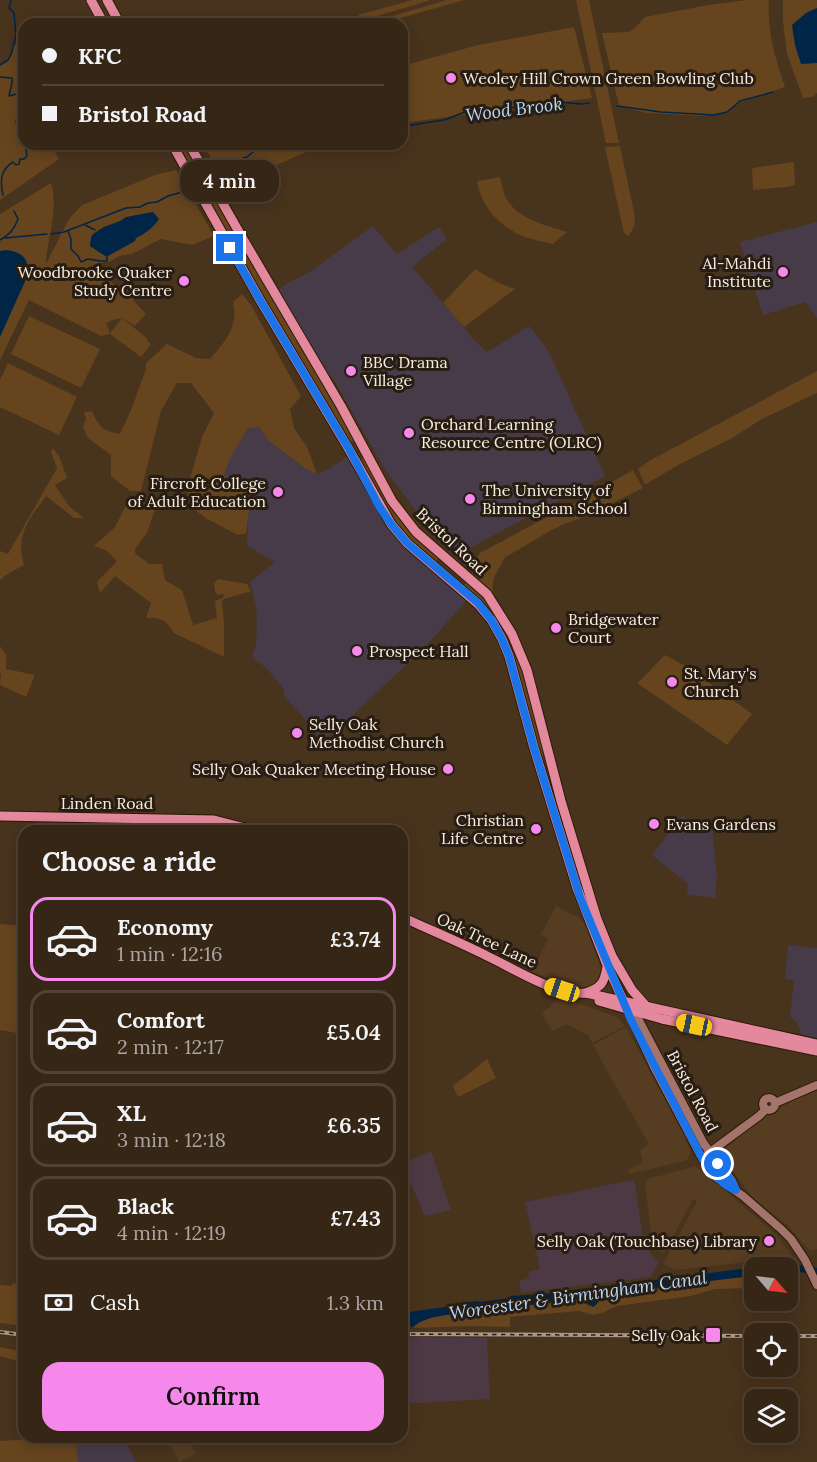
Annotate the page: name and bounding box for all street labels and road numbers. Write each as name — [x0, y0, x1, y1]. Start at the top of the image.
street label: Bristol Road — [412, 503, 492, 579]
street label: Linden Road — [61, 793, 154, 813]
street label: Oak Tree Lane — [434, 908, 541, 972]
street label: Bristol Road — [663, 1047, 723, 1136]

